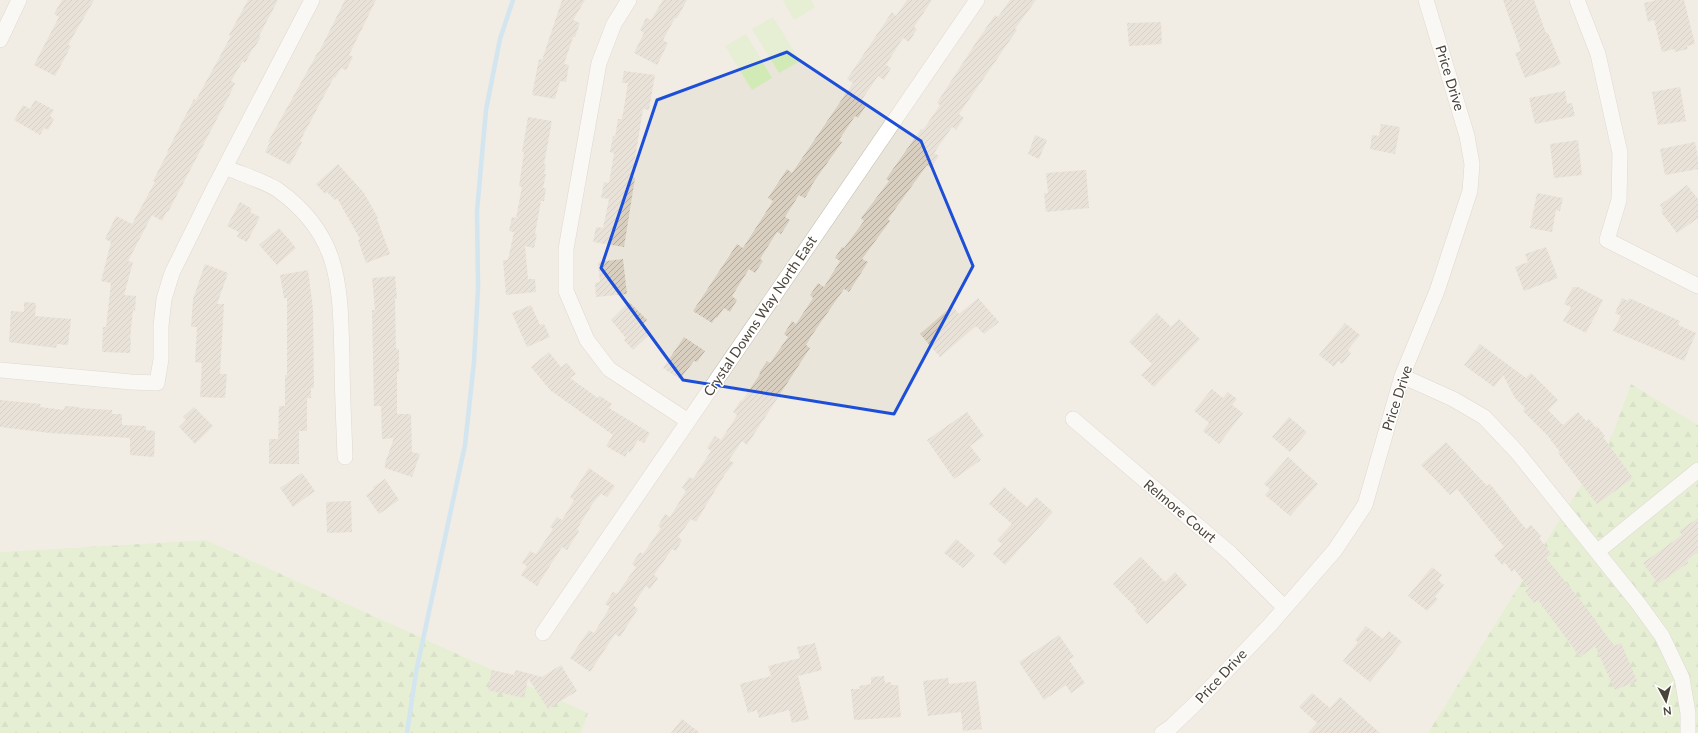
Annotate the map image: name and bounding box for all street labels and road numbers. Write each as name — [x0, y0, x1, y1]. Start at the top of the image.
street label: Price Drive — [1432, 43, 1468, 113]
street label: Crystal Downs Way North East — [699, 232, 820, 399]
street label: Price Drive — [1378, 363, 1415, 433]
street label: Relmore Court — [1141, 475, 1220, 546]
street label: Price Drive — [1191, 645, 1250, 706]

